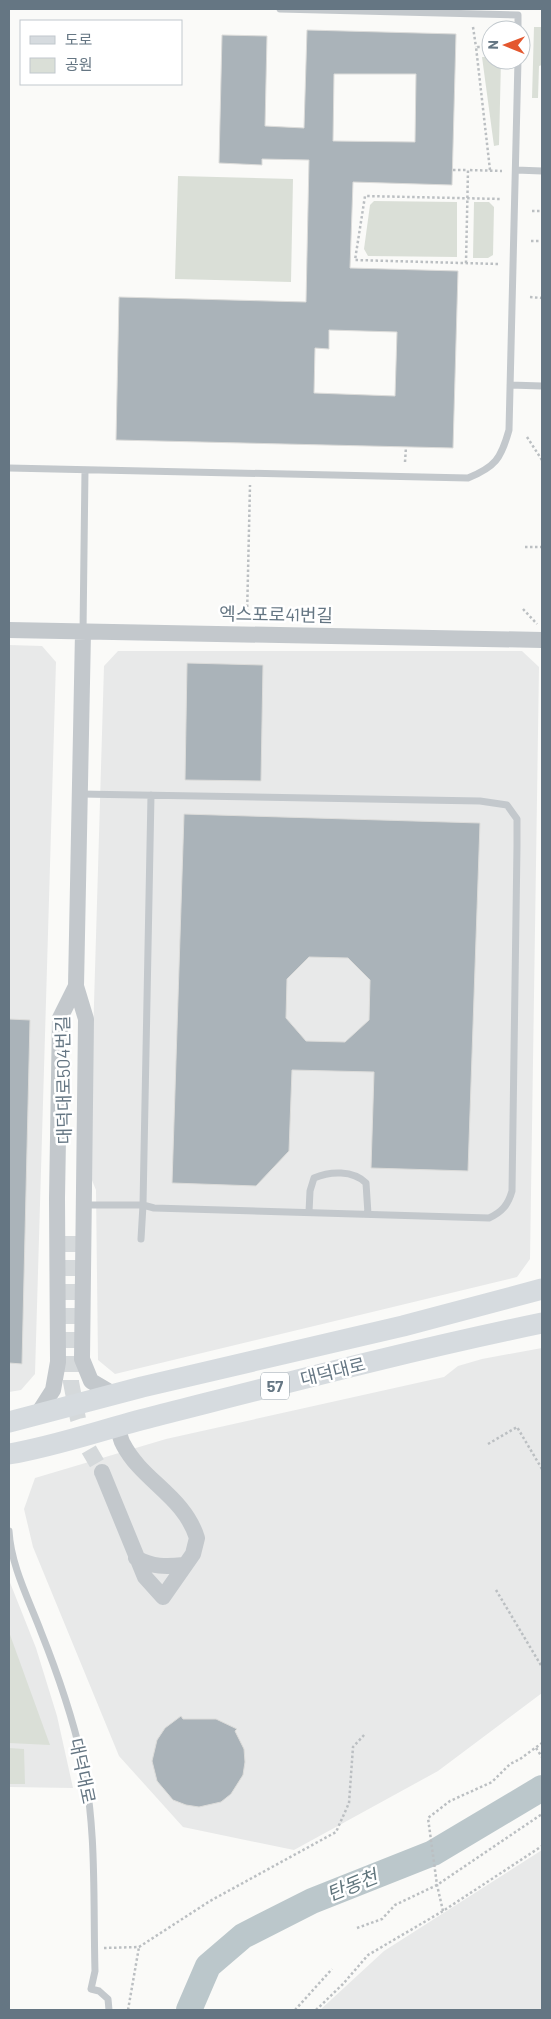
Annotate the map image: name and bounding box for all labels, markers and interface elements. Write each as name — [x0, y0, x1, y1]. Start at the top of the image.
legend — [20, 20, 182, 85]
north arrow — [481, 20, 531, 70]
text: 도로 — [65, 30, 93, 48]
text: N — [484, 40, 501, 50]
text: 공원 — [65, 55, 93, 73]
street label: 엑스포로41번길 — [219, 602, 333, 626]
street label: 대덕대로504번길 — [51, 1015, 75, 1145]
street label: 대덕대로 — [298, 1352, 368, 1390]
road number: 57 — [261, 1372, 289, 1400]
street label: 대덕대로 — [65, 1736, 101, 1805]
water label: 탄동천 — [323, 1863, 382, 1905]

